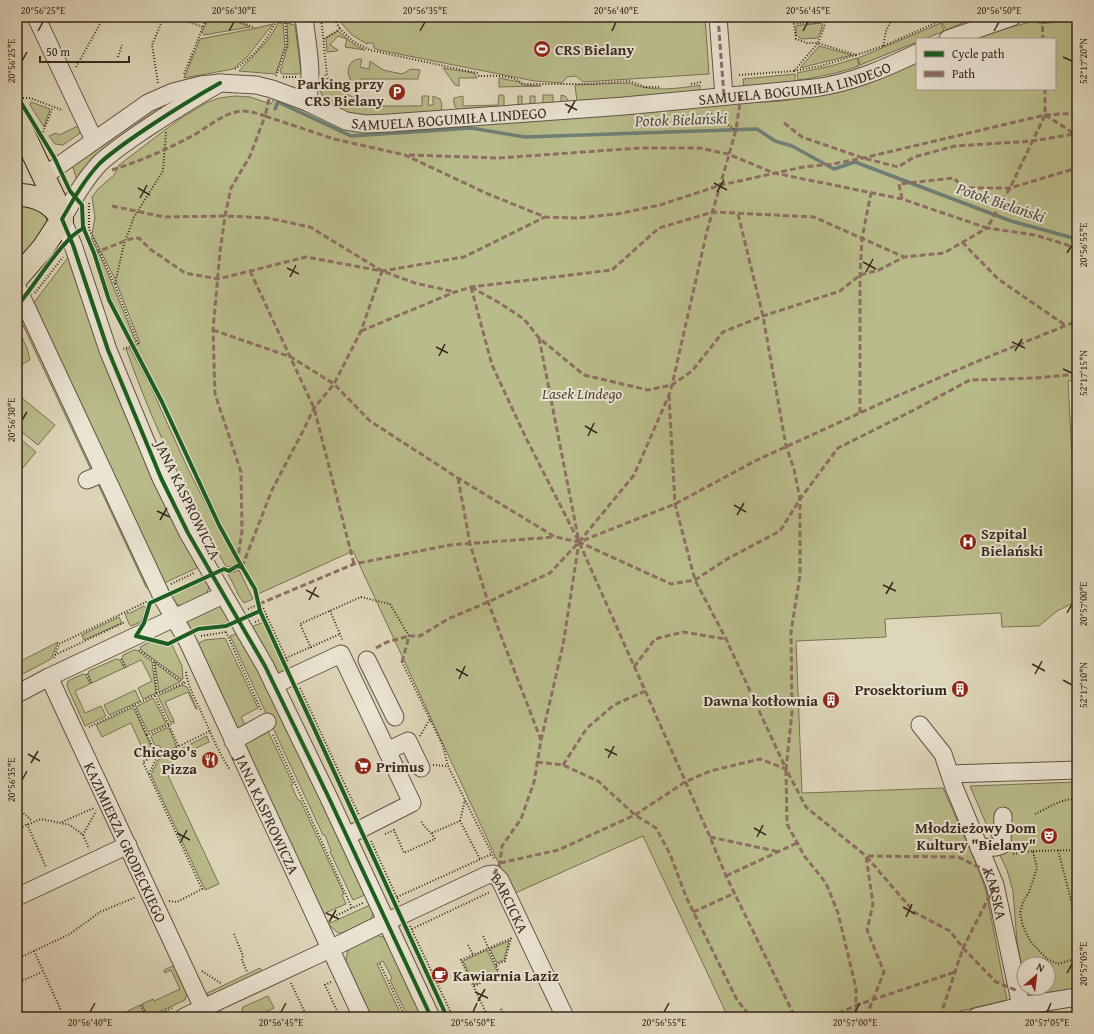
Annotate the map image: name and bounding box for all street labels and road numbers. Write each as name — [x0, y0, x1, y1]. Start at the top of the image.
street label: SAMUELA BOGUMIŁA LINDEGO — [697, 56, 894, 109]
street label: SAMUELA BOGUMIŁA LINDEGO — [350, 101, 547, 135]
street label: JANA KASPROWICZA — [149, 435, 226, 563]
street label: JANA KASPROWICZA — [230, 749, 305, 877]
street label: KAZIMIERZA GRODECKIEGO — [79, 758, 172, 926]
street label: KARSKA — [979, 865, 1013, 921]
street label: BARCICKA — [487, 867, 534, 936]

